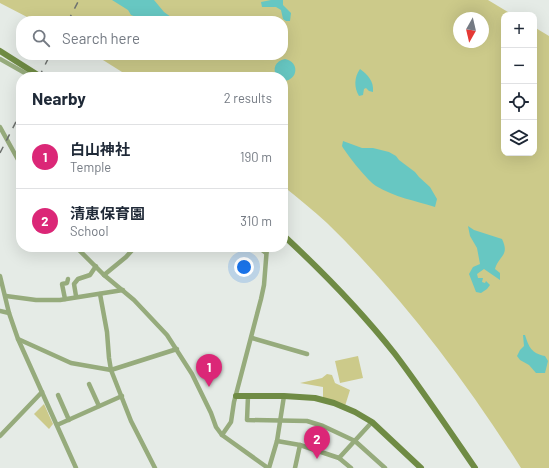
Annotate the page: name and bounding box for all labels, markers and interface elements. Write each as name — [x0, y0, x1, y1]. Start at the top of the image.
north arrow — [453, 12, 489, 48]
map controls — [501, 12, 537, 156]
button: + — [501, 12, 537, 48]
search box — [16, 16, 288, 60]
icon: search — [30, 27, 52, 49]
text: Search here — [62, 29, 140, 47]
button: − — [501, 48, 537, 84]
button: locate — [501, 84, 537, 120]
text: Nearby — [32, 88, 86, 108]
text: 2 results — [224, 90, 272, 106]
button: layers — [501, 120, 537, 156]
text: 白山神社 — [70, 140, 130, 158]
text: 1 — [43, 149, 47, 165]
text: 190 m — [240, 149, 272, 165]
text: Temple — [70, 159, 111, 175]
text: 清恵保育園 — [70, 204, 145, 222]
text: 2 — [41, 213, 49, 229]
text: 310 m — [240, 213, 272, 229]
text: School — [70, 223, 108, 239]
your location — [234, 257, 254, 277]
pin: 1 — [196, 354, 222, 387]
pin: 2 — [304, 426, 330, 459]

